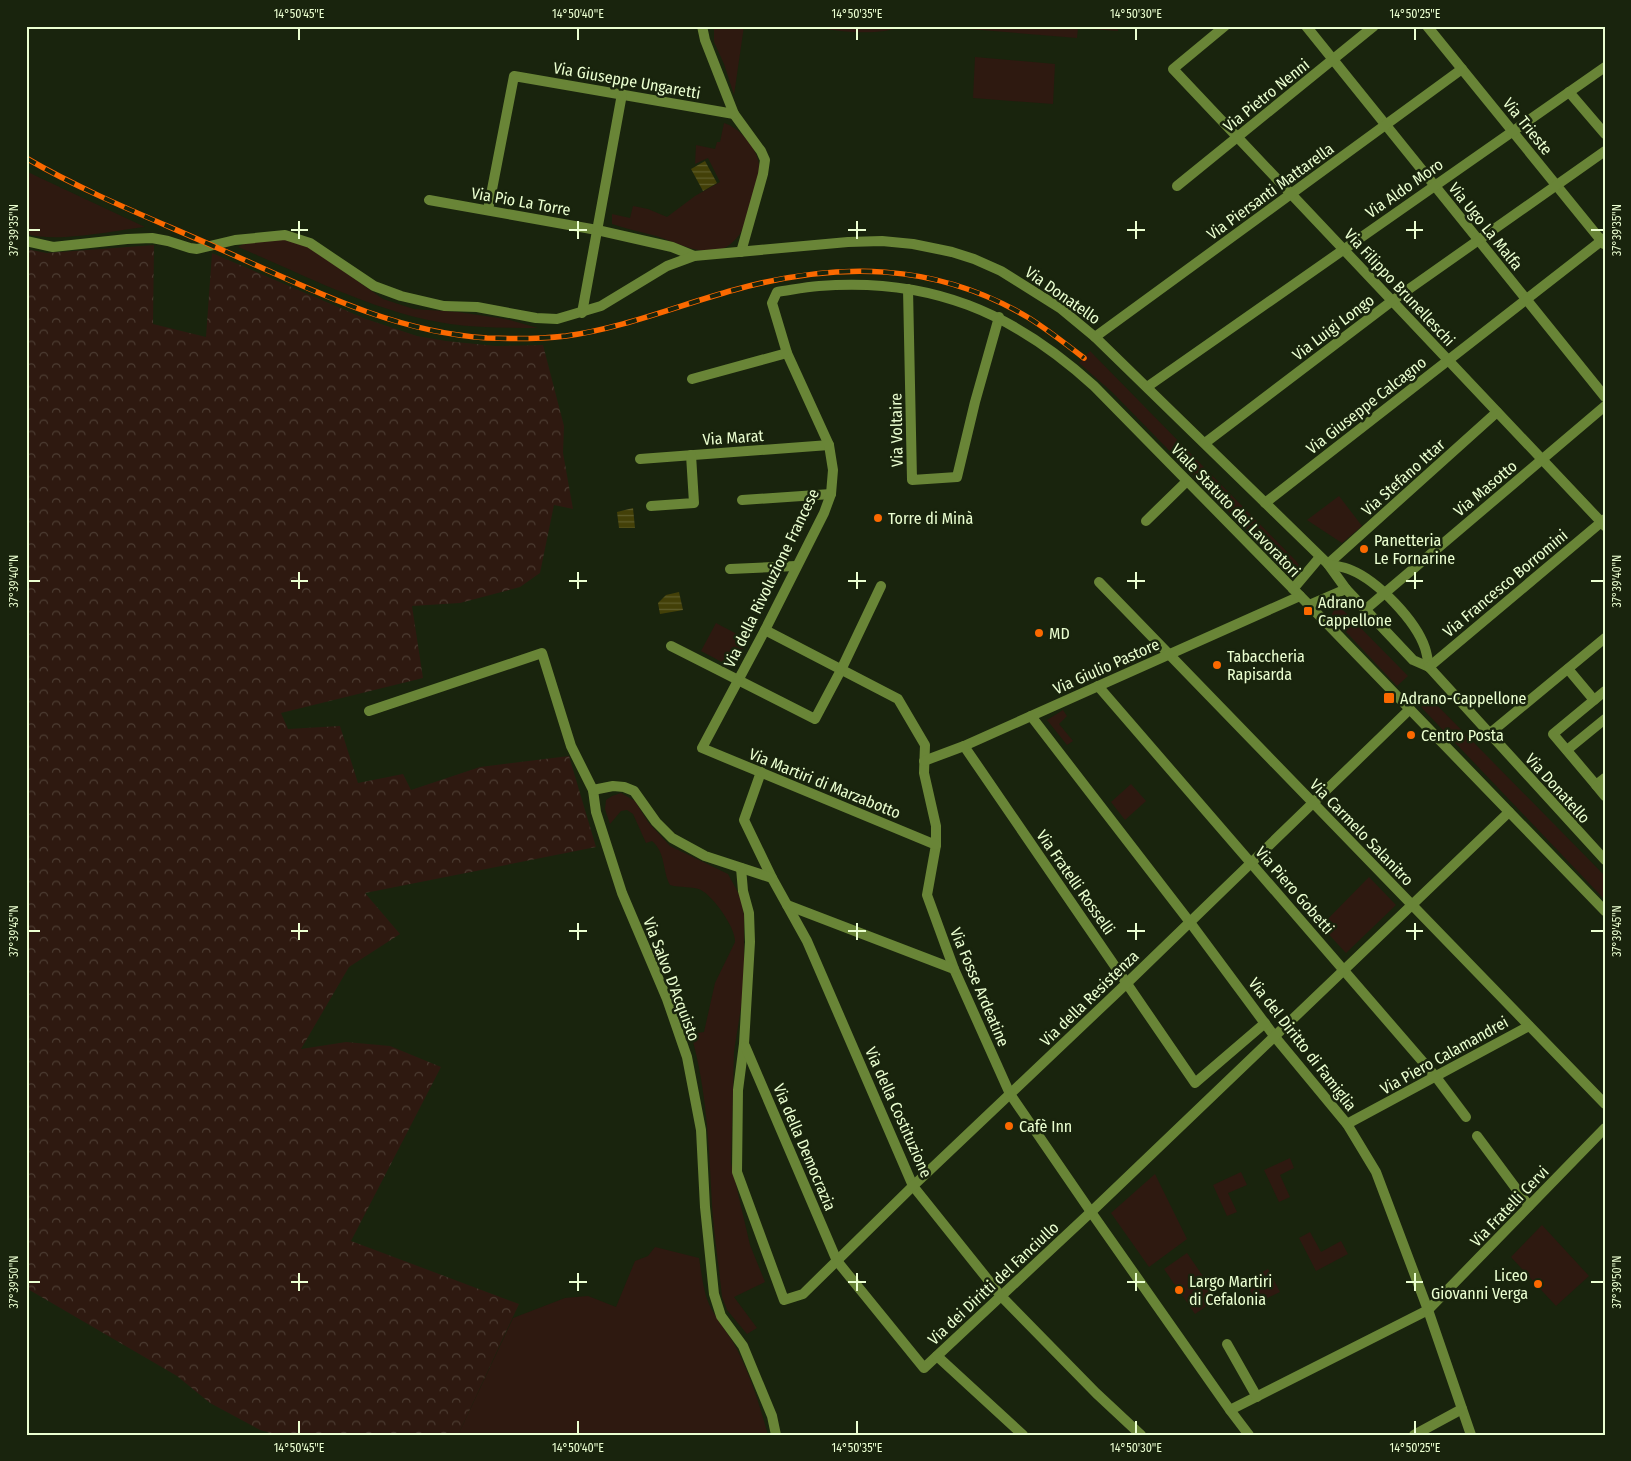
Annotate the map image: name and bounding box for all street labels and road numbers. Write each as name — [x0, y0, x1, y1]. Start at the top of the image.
street label: Via Pietro Nenni — [1219, 55, 1313, 136]
street label: Via Giuseppe Ungaretti — [552, 58, 702, 103]
street label: Via Trieste — [1499, 94, 1556, 159]
street label: Via Piersanti Mattarella — [1203, 139, 1338, 244]
street label: Via Aldo Moro — [1362, 155, 1447, 222]
street label: Via Ugo La Malfa — [1445, 179, 1527, 274]
street label: Via Pio La Torre — [470, 183, 572, 220]
street label: Via Filippo Brunelleschi — [1340, 225, 1459, 350]
street label: Via Donatello — [1021, 263, 1104, 328]
street label: Via Luigi Longo — [1289, 290, 1378, 364]
street label: Via Giuseppe Calcagno — [1302, 353, 1430, 458]
street label: Via Voltaire — [886, 393, 907, 467]
street label: Via Marat — [702, 426, 765, 449]
street label: Via Stefano Ittar — [1358, 435, 1449, 520]
street label: Viale Statuto dei Lavoratori — [1167, 440, 1304, 581]
street label: Via Masotto — [1450, 456, 1521, 520]
street label: Via della Rivoluzione Francese — [720, 485, 823, 671]
street label: Via Francesco Borromini — [1439, 526, 1571, 641]
street label: Via Giulio Pastore — [1050, 634, 1162, 698]
street label: Via Martiri di Marzabotto — [746, 744, 903, 823]
street label: Via Donatello — [1521, 749, 1594, 827]
street label: Via Carmelo Salanitro — [1306, 775, 1417, 889]
street label: Via Fratelli Rosselli — [1033, 826, 1119, 938]
street label: Via Piero Gobetti — [1251, 843, 1338, 938]
street label: Via Salvo D'Acquisto — [639, 915, 704, 1044]
street label: Via Fosse Ardeatine — [946, 925, 1013, 1050]
street label: Via della Resistenza — [1036, 946, 1143, 1050]
street label: Via del Diritto di Famiglia — [1245, 974, 1361, 1115]
street label: Via Piero Calamandrei — [1377, 1012, 1511, 1098]
street label: Via della Costituzione — [861, 1044, 936, 1181]
street label: Via della Democrazia — [769, 1081, 840, 1214]
street label: Via Fratelli Cervi — [1466, 1162, 1553, 1251]
street label: Via dei Diritti del Fanciullo — [924, 1218, 1063, 1349]

